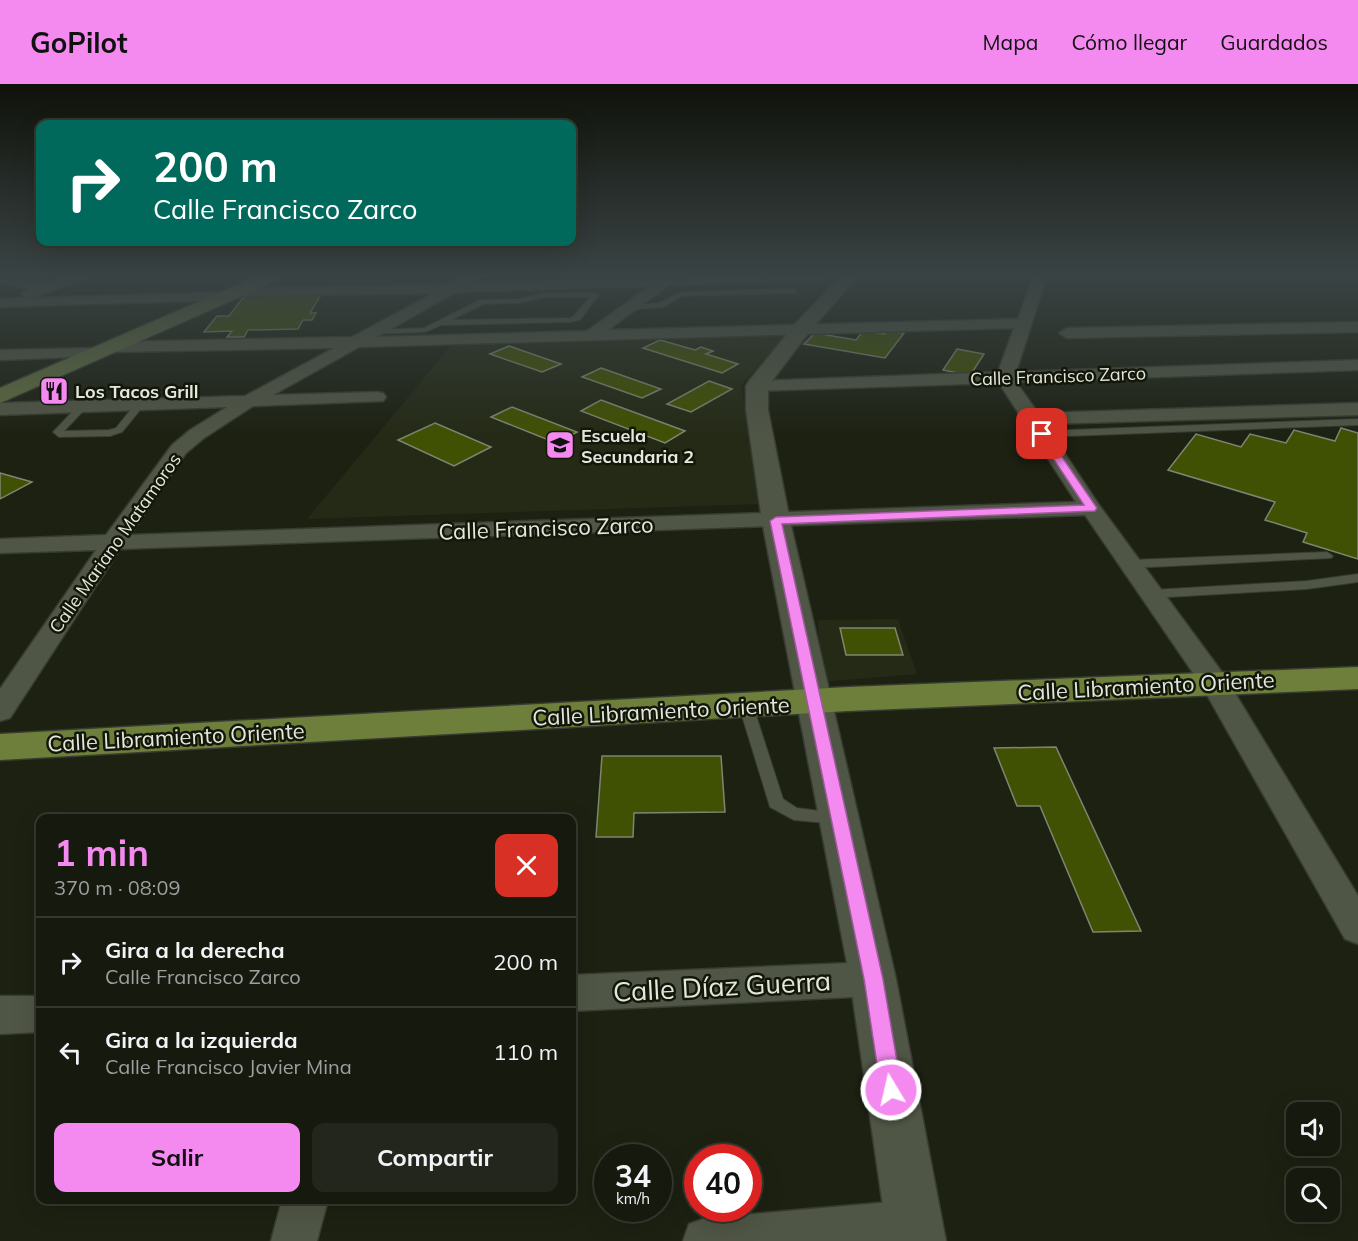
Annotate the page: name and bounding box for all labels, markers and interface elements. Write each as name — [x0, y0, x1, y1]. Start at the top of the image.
text: GoPilot — [30, 25, 128, 60]
text: Mapa — [983, 29, 1038, 55]
text: Cómo llegar — [1071, 29, 1187, 55]
text: Guardados — [1220, 29, 1328, 55]
text: 200 m — [153, 140, 278, 193]
icon: right — [54, 144, 132, 222]
text: Calle Francisco Zarco — [153, 192, 417, 226]
street label: Calle Francisco Zarco — [970, 361, 1146, 391]
restaurant icon: Los Tacos Grill — [38, 375, 70, 407]
place label: Los Tacos Grill — [75, 380, 198, 403]
pin — [1016, 408, 1067, 459]
icon: arrive — [1025, 417, 1058, 450]
place label: Escuela Secundaria 2 — [581, 424, 694, 468]
school or university icon: Escuela Secundaria 2 — [544, 429, 576, 461]
street label: Calle Mariano Matamoros — [44, 449, 186, 637]
street label: Calle Francisco Zarco — [438, 510, 654, 546]
street label: Calle Libramiento Oriente — [1017, 665, 1275, 707]
street label: Calle Libramiento Oriente — [532, 690, 790, 732]
street label: Calle Libramiento Oriente — [47, 716, 305, 758]
text: 1 min — [54, 830, 149, 875]
button: close — [495, 834, 558, 897]
text: 370 m · 08:09 — [54, 875, 180, 900]
text: Gira a la derecha — [105, 936, 285, 964]
icon: right — [54, 946, 87, 979]
text: 200 m — [493, 948, 558, 976]
street label: Calle Díaz Guerra — [612, 963, 832, 1009]
text: Calle Francisco Zarco — [105, 964, 301, 989]
text: Gira a la izquierda — [105, 1026, 298, 1054]
icon: left — [54, 1036, 87, 1069]
text: 110 m — [493, 1038, 558, 1066]
text: Calle Francisco Javier Mina — [105, 1054, 352, 1079]
position arrow — [859, 1058, 923, 1122]
map controls — [1286, 1102, 1340, 1222]
button: sound — [1286, 1102, 1340, 1156]
button: Salir — [54, 1123, 300, 1192]
button: Compartir — [312, 1123, 558, 1192]
speed limit sign: 40 — [684, 1144, 762, 1222]
text: 34 — [615, 1157, 651, 1195]
button: search — [1286, 1168, 1340, 1222]
text: km/h — [616, 1189, 650, 1208]

